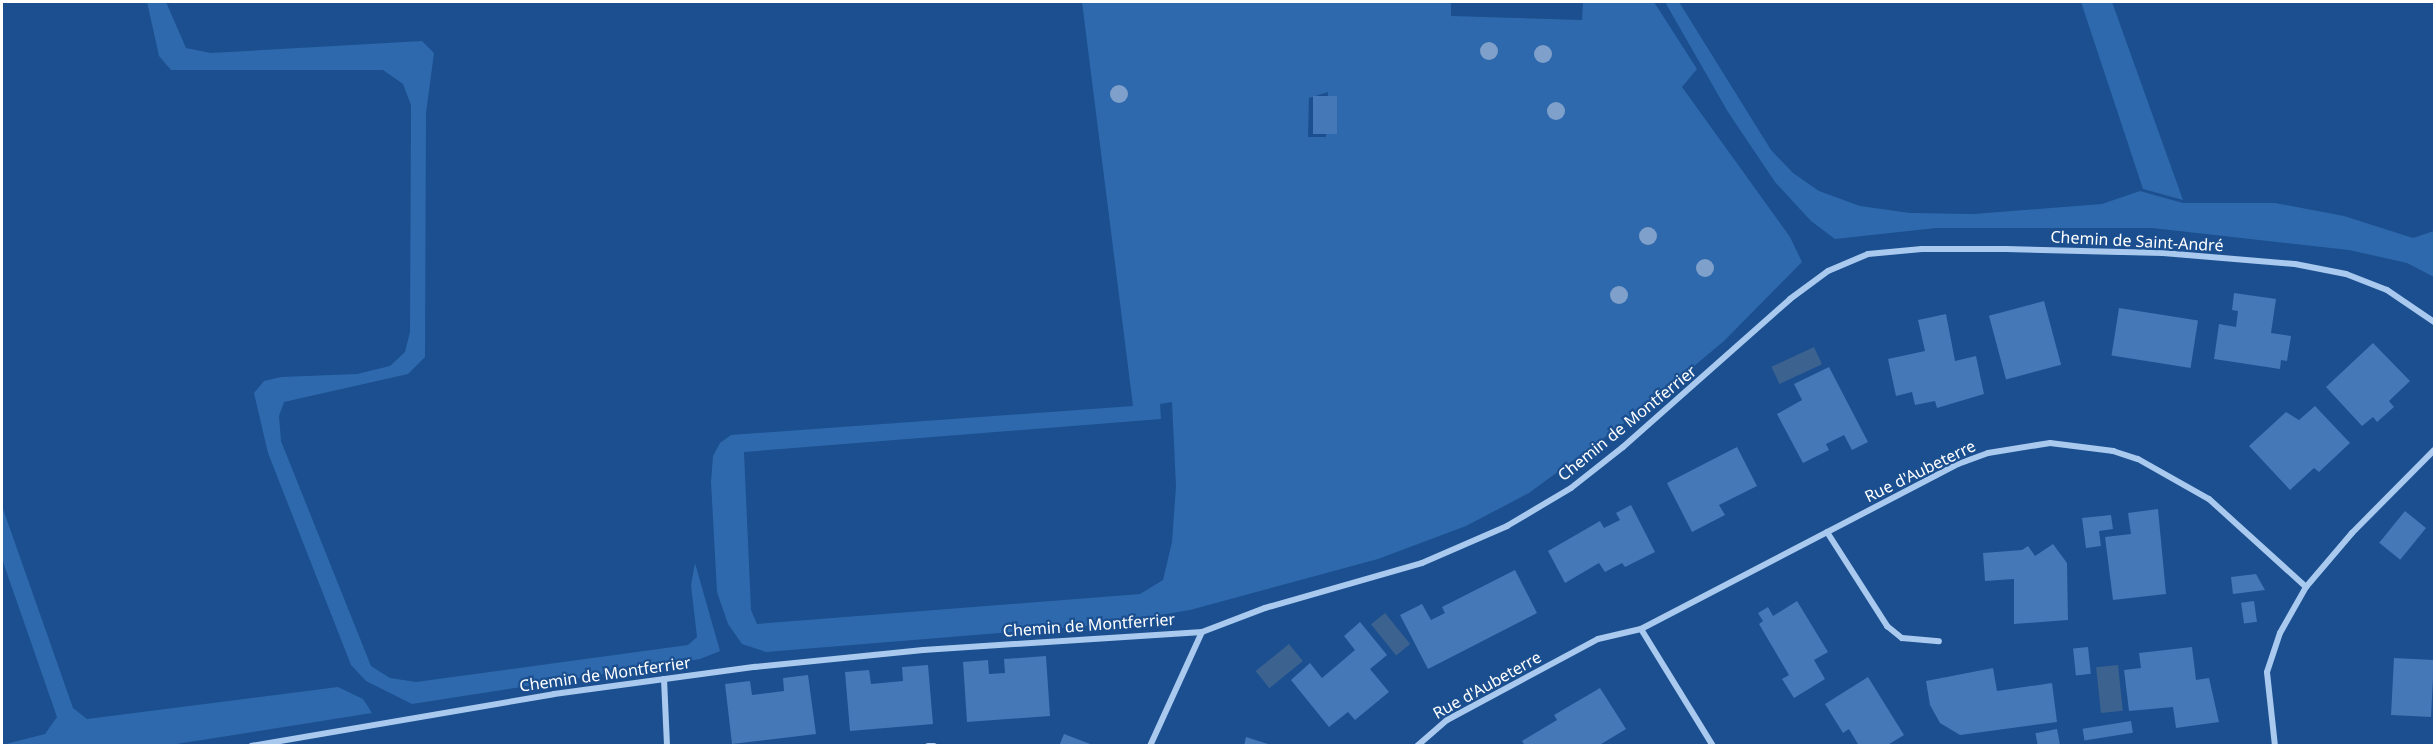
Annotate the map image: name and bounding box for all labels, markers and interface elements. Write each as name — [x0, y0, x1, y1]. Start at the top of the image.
street label: Chemin de Saint-André — [2050, 227, 2224, 255]
street label: Chemin de Montferrier — [1554, 361, 1700, 485]
street label: Rue d'Aubeterre — [1861, 436, 1979, 506]
street label: Chemin de Montferrier — [1002, 609, 1176, 641]
street label: Rue d'Aubeterre — [1429, 647, 1545, 723]
street label: Chemin de Montferrier — [518, 652, 692, 696]

